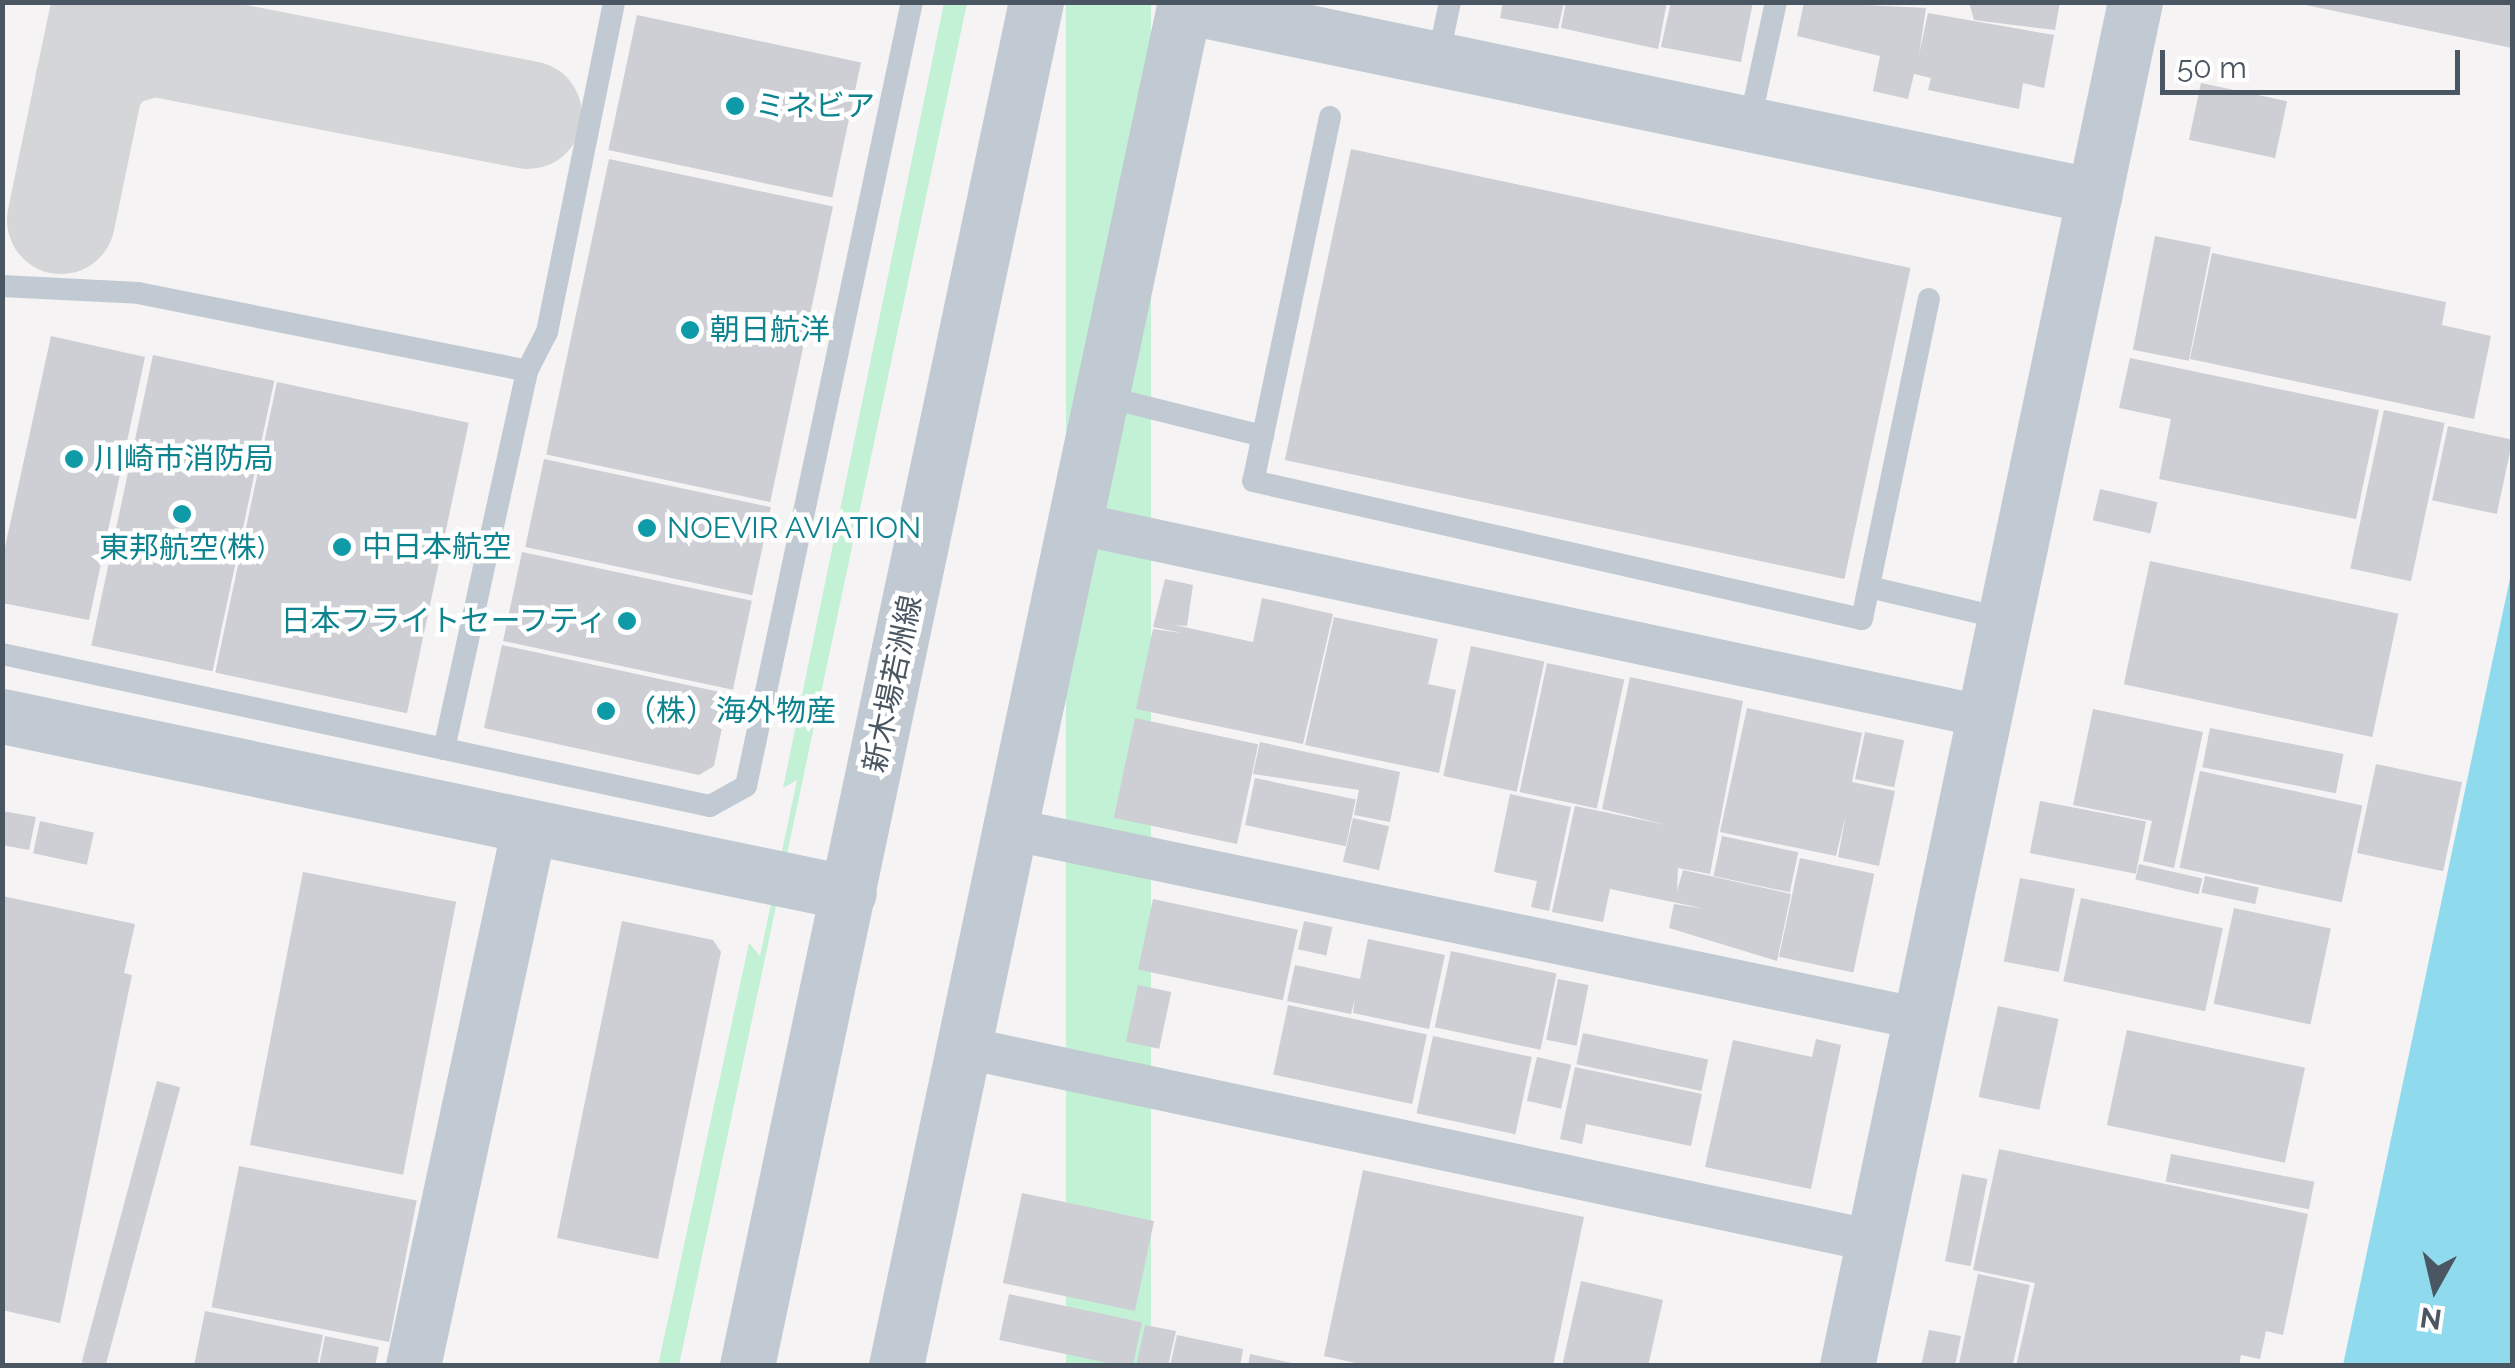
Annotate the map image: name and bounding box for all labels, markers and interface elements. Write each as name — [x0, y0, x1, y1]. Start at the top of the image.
scale bar — [2165, 30, 2465, 92]
text: 50 m — [2177, 50, 2247, 85]
place label: ミネビア — [755, 88, 875, 124]
marker: ミネビア — [724, 95, 746, 117]
place label: 朝日航洋 — [710, 312, 830, 348]
marker: 朝日航洋 — [679, 319, 701, 341]
place label: 川崎市消防局 — [94, 441, 274, 477]
marker: 川崎市消防局 — [63, 448, 85, 470]
marker: 東邦航空(株) — [171, 503, 193, 525]
place label: NOEVIR AVIATION — [667, 510, 922, 546]
marker: NOEVIR AVIATION — [636, 517, 658, 539]
place label: 中日本航空 — [362, 529, 512, 565]
place label: 東邦航空(株) — [99, 530, 265, 566]
marker: 中日本航空 — [331, 536, 353, 558]
street label: 新木場若洲線 — [857, 592, 929, 776]
place label: 日本フライトセーフティ — [277, 603, 607, 639]
marker: 日本フライトセーフティ — [616, 610, 638, 632]
place label: （株）海外物産 — [626, 693, 836, 729]
marker: （株）海外物産 — [595, 700, 617, 722]
north arrow — [2385, 1238, 2485, 1338]
text: N — [2418, 1300, 2444, 1336]

